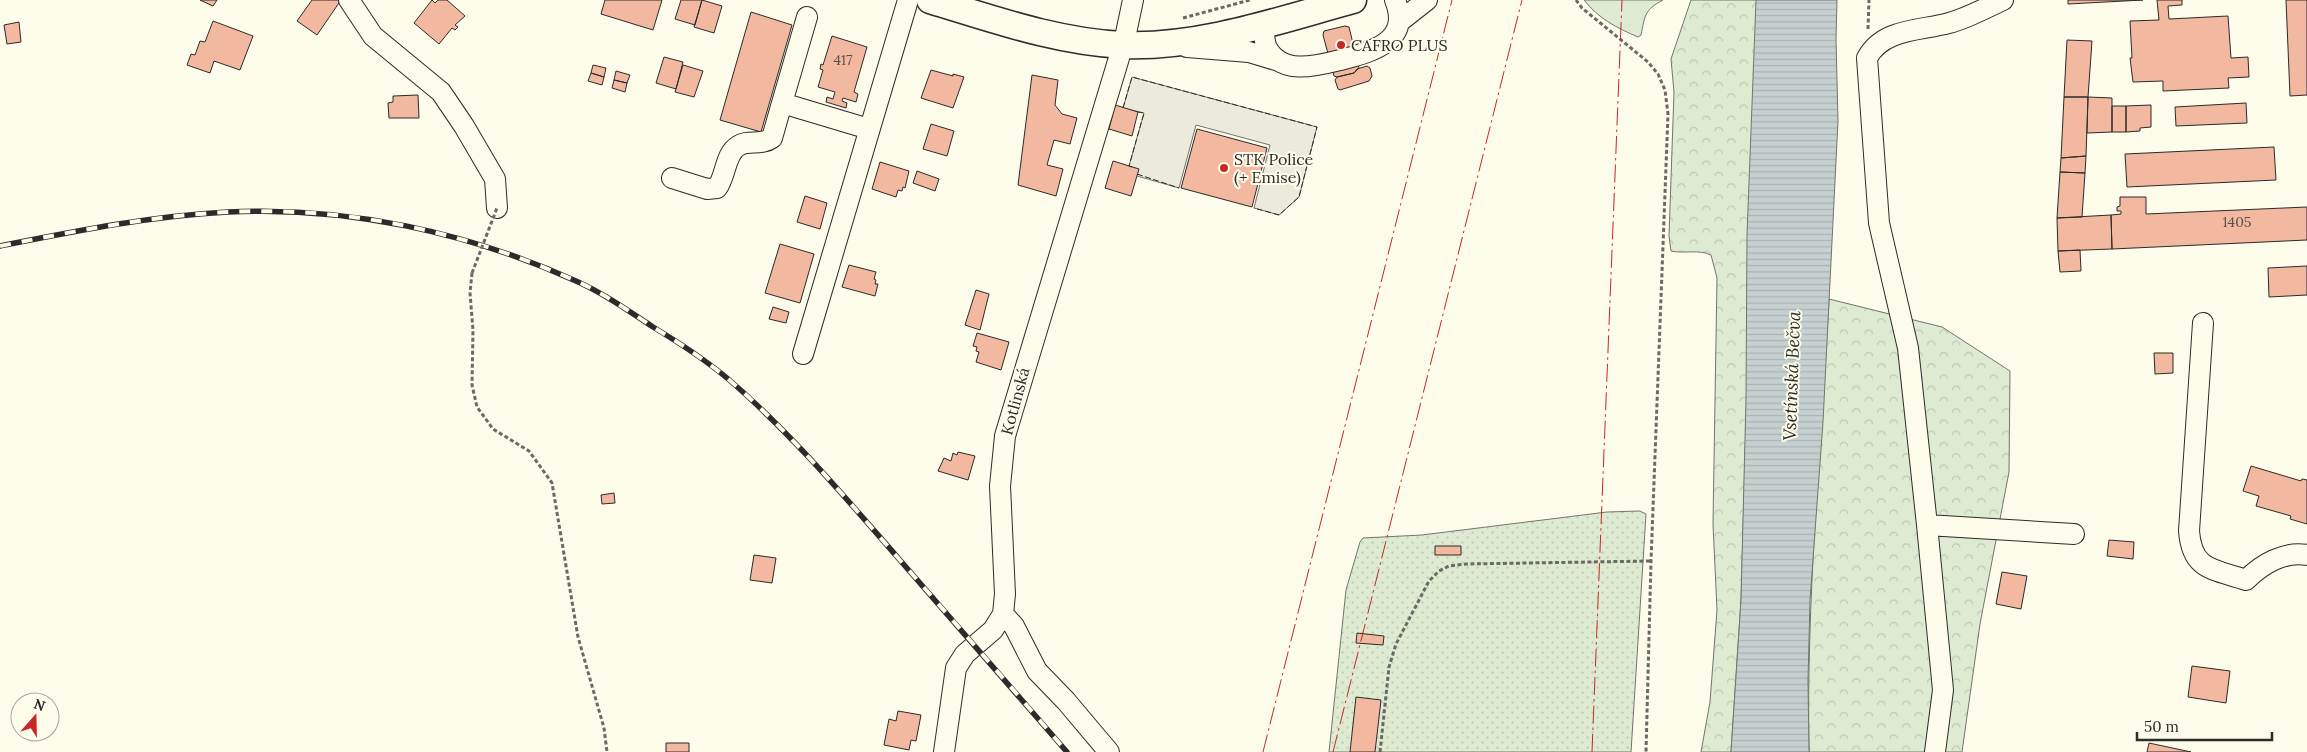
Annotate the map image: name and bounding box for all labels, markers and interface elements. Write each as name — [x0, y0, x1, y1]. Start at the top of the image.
place label: CAFRO PLUS — [1351, 35, 1448, 55]
marker: CAFRO PLUS — [1335, 39, 1347, 51]
house number: 417 — [833, 51, 853, 69]
place label: STK Police (+ Emise) — [1234, 149, 1314, 188]
marker: STK Police (+ Emise) — [1218, 162, 1230, 174]
house number: 1405 — [2222, 213, 2252, 231]
water label: Vsetínská Bečva — [1778, 311, 1805, 441]
street label: Kotlinská — [996, 365, 1034, 437]
north arrow — [10, 692, 60, 742]
text: N — [31, 694, 48, 715]
scale bar — [2137, 710, 2272, 742]
text: 50 m — [2144, 717, 2179, 736]

